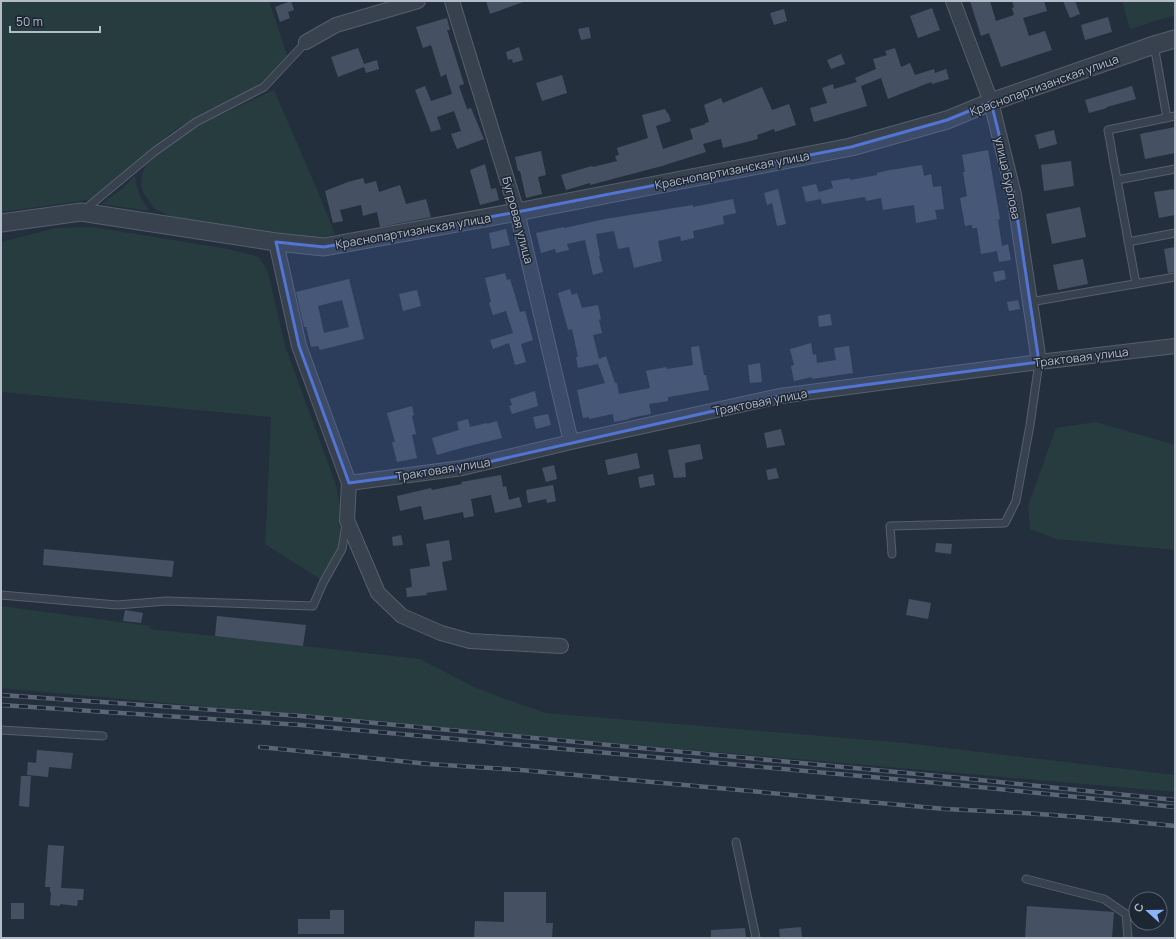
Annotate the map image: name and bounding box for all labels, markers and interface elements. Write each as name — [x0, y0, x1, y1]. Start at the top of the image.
scale bar — [10, 8, 100, 34]
text: 50 m — [16, 13, 43, 30]
street label: Краснопартизанская улица — [967, 50, 1121, 120]
street label: улица Бурлова — [991, 135, 1025, 221]
street label: Краснопартизанская улица — [653, 147, 811, 193]
street label: Бугровая улица — [498, 175, 538, 265]
street label: Краснопартизанская улица — [334, 209, 492, 253]
street label: Трактовая улица — [1033, 343, 1129, 371]
street label: Трактовая улица — [712, 385, 808, 419]
street label: Трактовая улица — [395, 453, 491, 485]
north arrow — [1128, 891, 1168, 931]
text: С — [1130, 901, 1147, 914]

